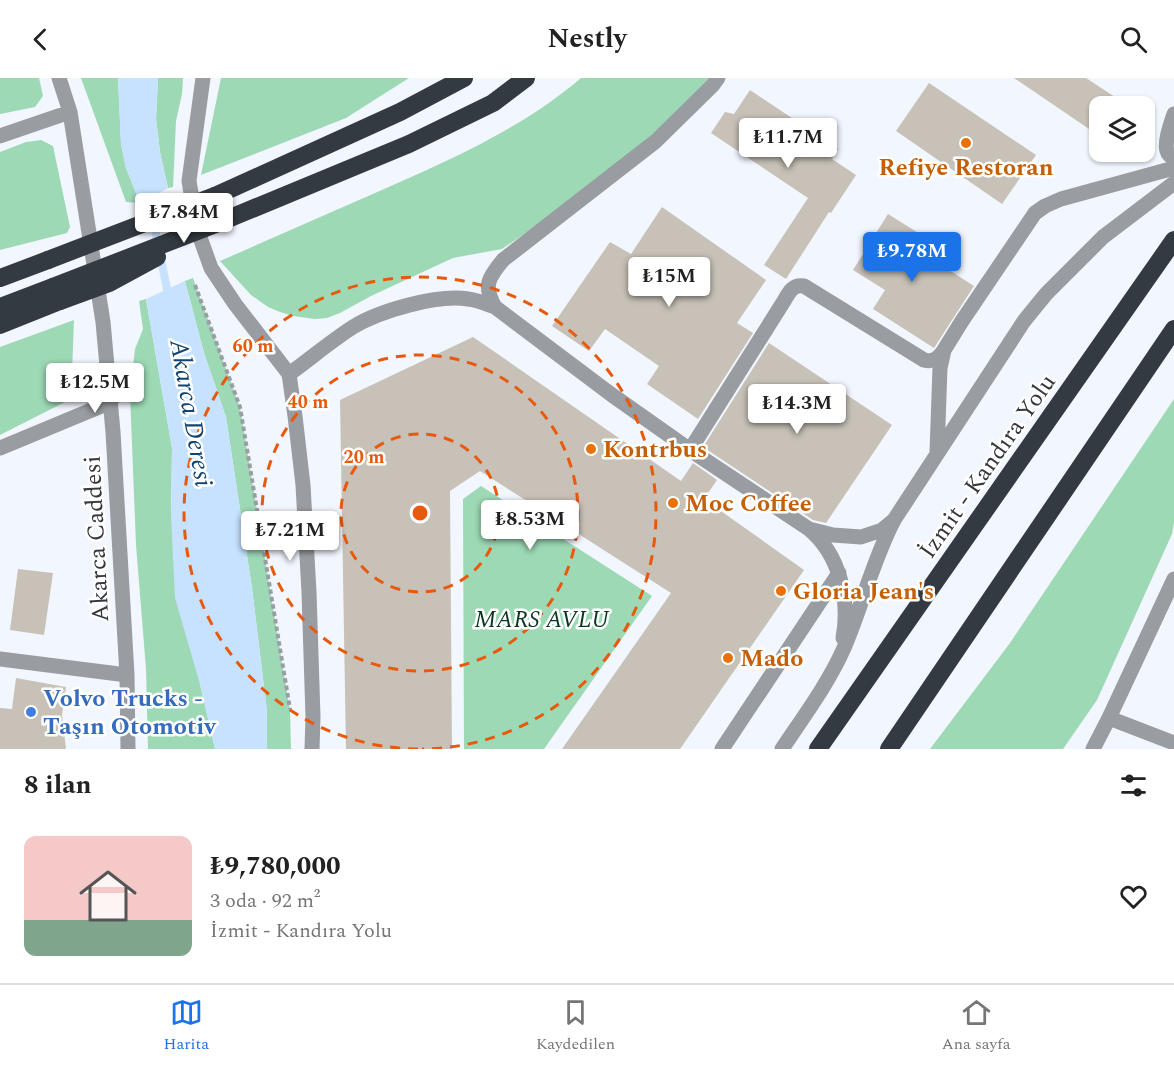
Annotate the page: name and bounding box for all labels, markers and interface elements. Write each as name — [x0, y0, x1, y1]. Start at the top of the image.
text: Nestly — [547, 18, 627, 60]
icon: back — [24, 23, 57, 56]
icon: search — [1117, 23, 1150, 56]
map controls — [1089, 96, 1155, 162]
button: layers — [1089, 96, 1155, 162]
pin: ₺11.7M — [739, 118, 837, 169]
text: ₺11.7M — [753, 122, 823, 152]
marker: Refiye Restoran — [959, 136, 973, 150]
place label: Refiye Restoran — [878, 150, 1054, 186]
pin: ₺7.84M — [135, 193, 233, 244]
text: ₺7.84M — [149, 197, 219, 227]
pin: ₺9.78M — [863, 232, 961, 283]
text: ₺9.78M — [877, 236, 947, 266]
pin: ₺15M — [633, 257, 705, 308]
text: ₺15M — [642, 261, 696, 291]
text: 60 m — [233, 333, 273, 360]
water label: Akarca Deresi — [158, 335, 224, 490]
pin: ₺12.5M — [46, 363, 144, 414]
text: ₺12.5M — [60, 367, 130, 397]
street label: İzmit - Kandıra Yolu — [910, 367, 1065, 566]
pin: ₺14.3M — [748, 384, 846, 435]
text: ₺14.3M — [762, 388, 832, 418]
text: 40 m — [288, 389, 328, 416]
place label: Kontrbus — [603, 432, 707, 468]
marker: Kontrbus — [584, 442, 598, 456]
text: 20 m — [344, 444, 384, 471]
street label: Akarca Caddesi — [75, 455, 119, 623]
place label: Moc Coffee — [685, 486, 812, 522]
marker: Moc Coffee — [666, 496, 680, 510]
pin: ₺8.53M — [481, 500, 579, 551]
centre of rings — [410, 503, 430, 523]
text: ₺8.53M — [495, 504, 565, 534]
pin: ₺7.21M — [241, 511, 339, 562]
text: ₺7.21M — [255, 515, 325, 545]
place label: Gloria Jean's — [793, 574, 934, 610]
marker: Gloria Jean's — [774, 584, 788, 598]
park label: MARS AVLU — [474, 602, 610, 638]
place label: Mado — [740, 641, 803, 677]
marker: Mado — [721, 651, 735, 665]
place label: Volvo Trucks - Taşın Otomotiv — [43, 681, 217, 745]
marker: Volvo Trucks - Taşın Otomotiv — [24, 705, 38, 719]
text: 8 ilan — [24, 765, 92, 805]
icon: filters — [1117, 769, 1150, 802]
text: ₺9,780,000 — [210, 846, 341, 886]
icon: home — [72, 860, 144, 932]
icon: heart — [1117, 880, 1150, 913]
text: 3 oda · 92 m² — [210, 886, 320, 916]
text: İzmit - Kandıra Yolu — [210, 916, 392, 946]
tab: Harita — [163, 996, 209, 1056]
tab: Kaydedilen — [536, 996, 615, 1056]
tab: Ana sayfa — [942, 996, 1011, 1056]

